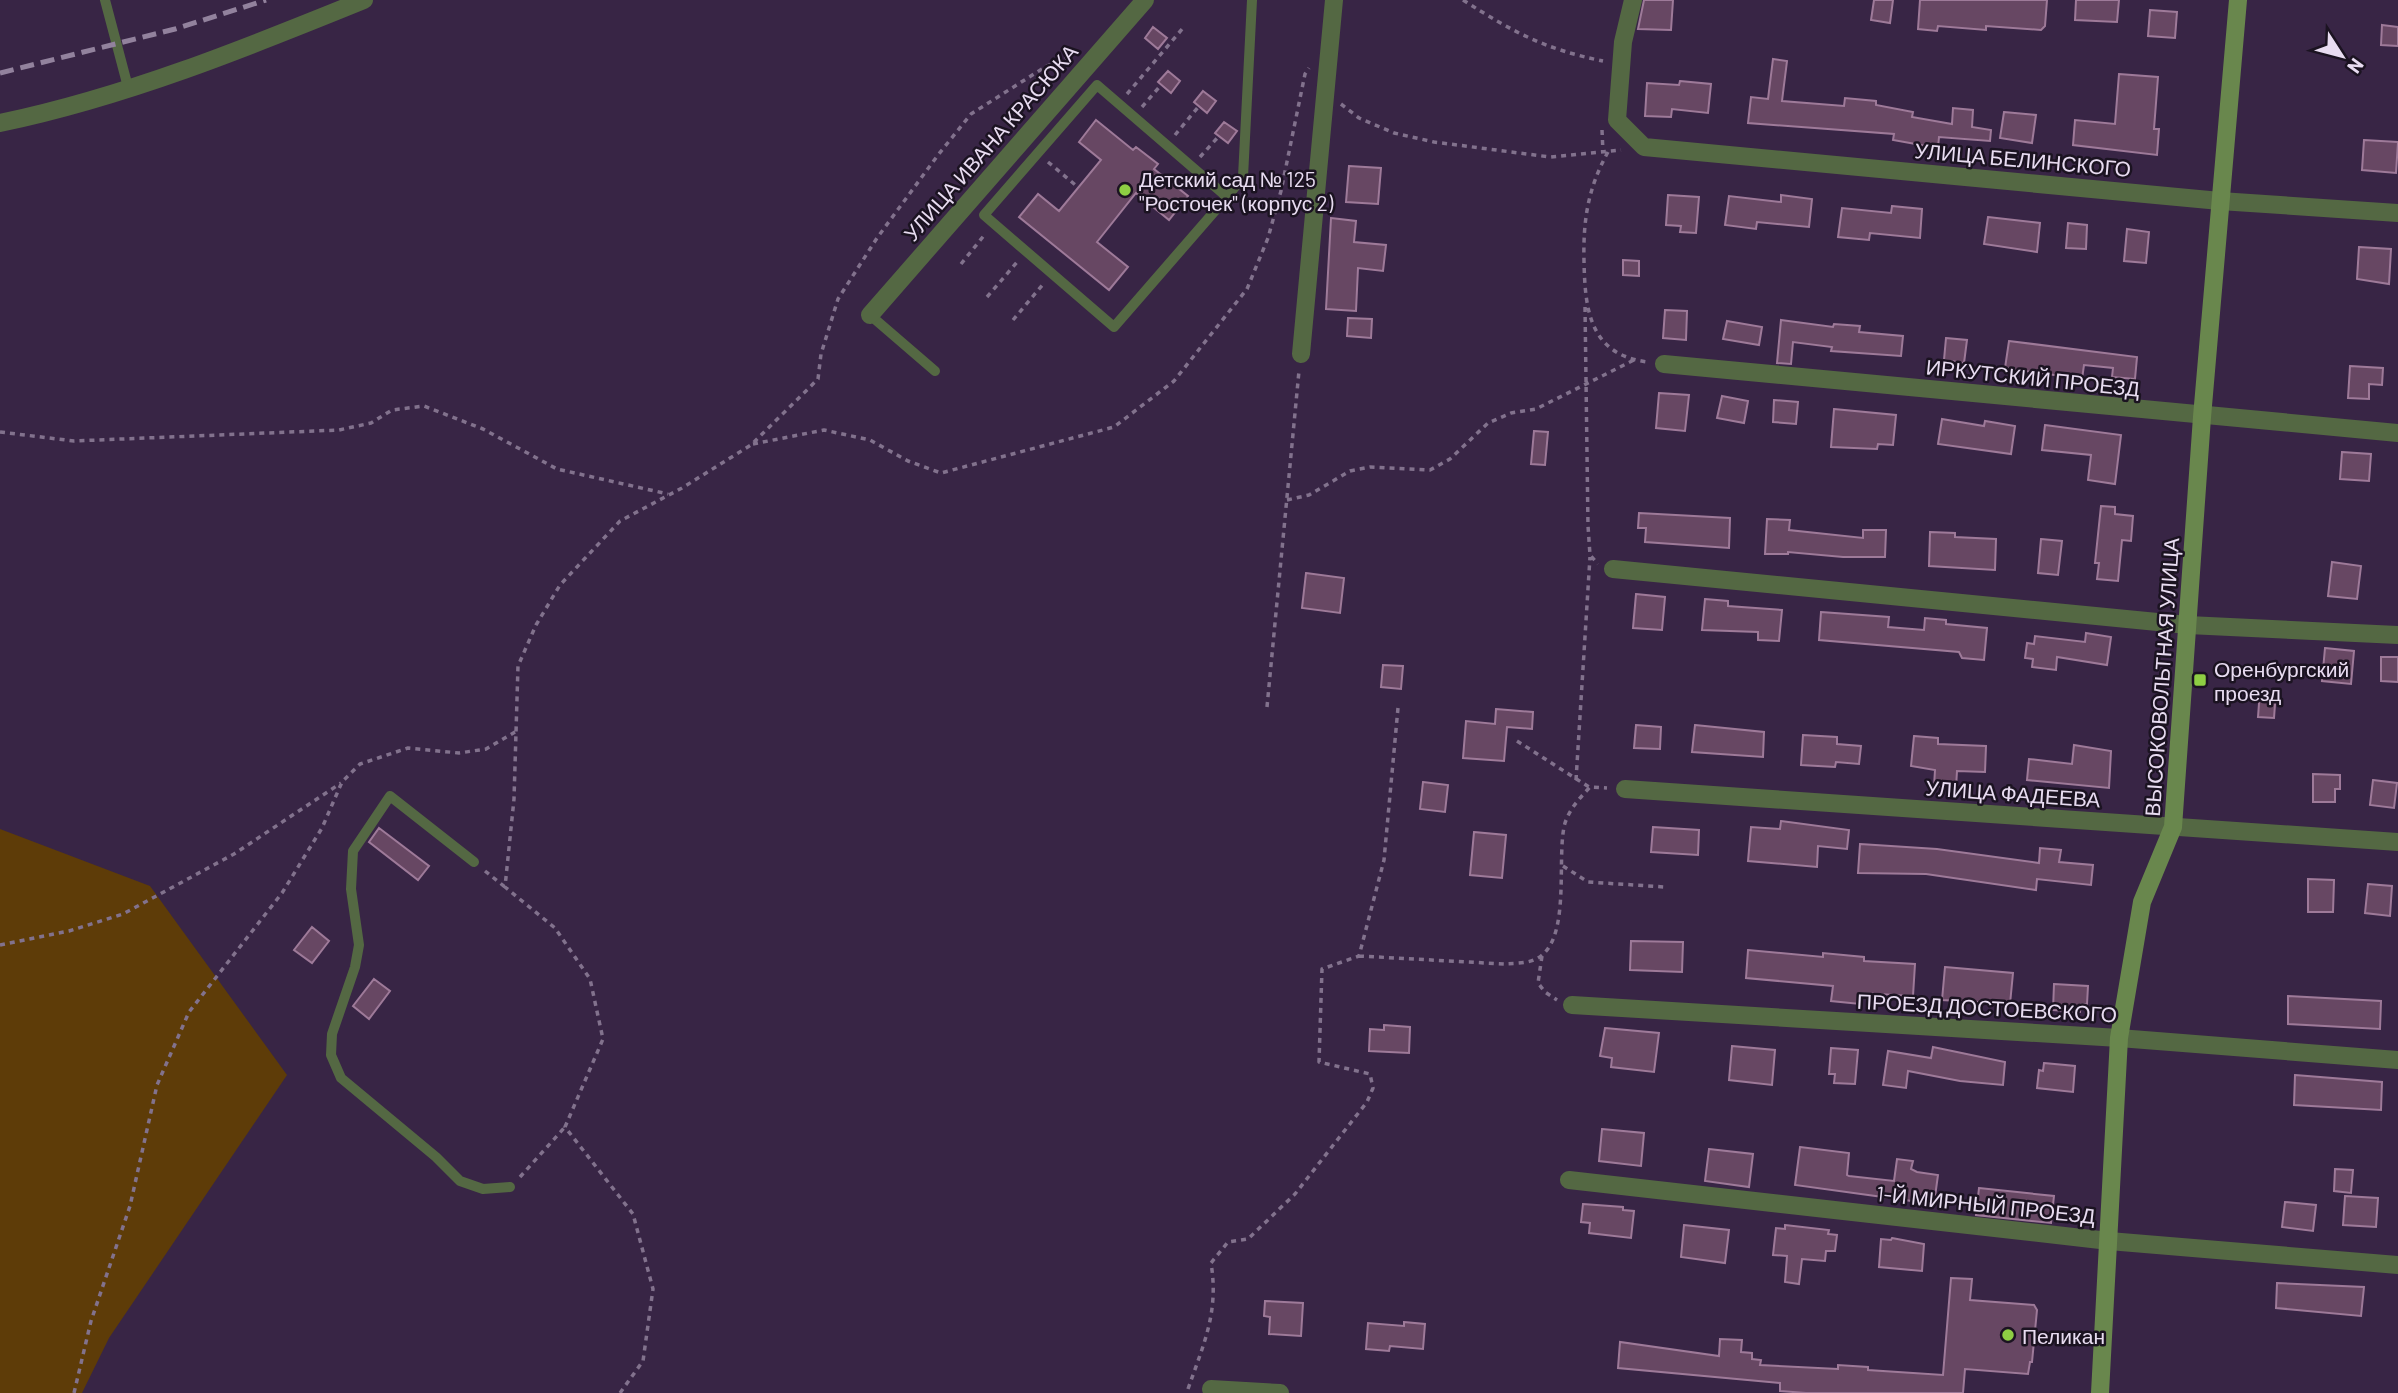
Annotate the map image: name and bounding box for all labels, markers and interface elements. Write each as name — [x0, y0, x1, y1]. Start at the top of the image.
north arrow — [2307, 21, 2377, 91]
street label: УЛИЦА ИВАНА КРАСЮКА — [898, 39, 1082, 245]
text: N — [2343, 54, 2369, 78]
street label: УЛИЦА БЕЛИНСКОГО — [1914, 137, 2132, 181]
place label: Детский сад № 125 "Росточек" (корпус 2) — [1139, 166, 1334, 215]
marker: Детский сад № 125 "Росточек" (корпус 2) — [1117, 182, 1133, 198]
street label: ИРКУТСКИЙ ПРОЕЗД — [1925, 353, 2141, 401]
street label: ВЫСОКОВОЛЬТНАЯ УЛИЦА — [2139, 537, 2183, 817]
place label: Оренбургский проезд — [2214, 656, 2349, 705]
marker: Оренбургский проезд — [2192, 672, 2208, 688]
street label: УЛИЦА ФАДЕЕВА — [1925, 774, 2101, 812]
street label: ПРОЕЗД ДОСТОЕВСКОГО — [1856, 988, 2118, 1026]
street label: 1-Й МИРНЫЙ ПРОЕЗД — [1875, 1180, 2097, 1228]
place label: Пеликан — [2022, 1323, 2105, 1348]
marker: Пеликан — [2000, 1327, 2016, 1343]

